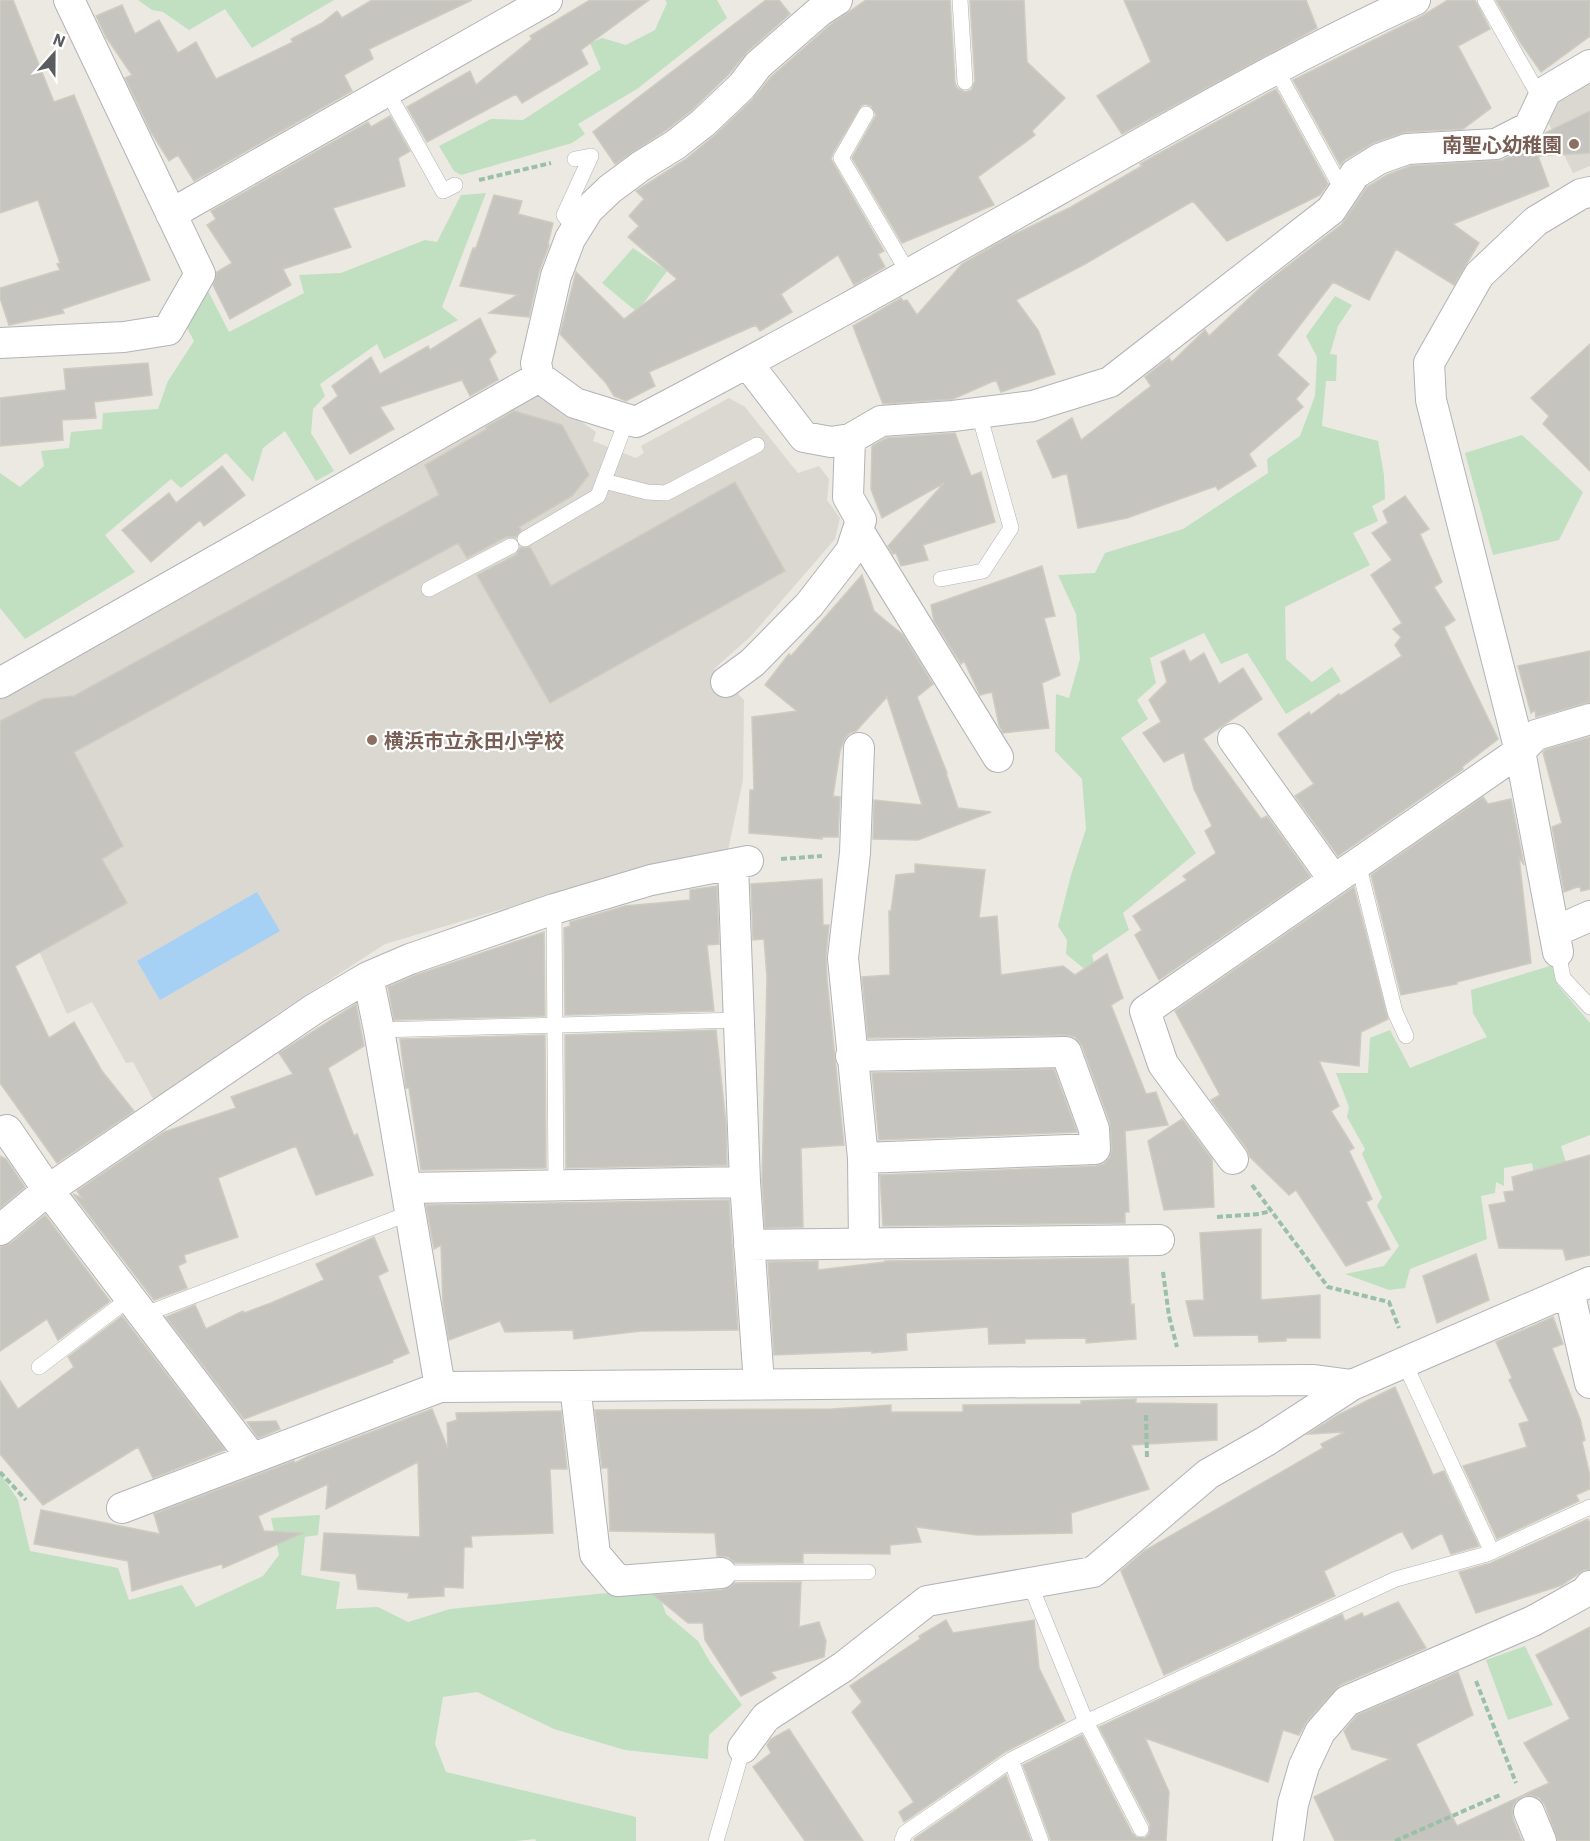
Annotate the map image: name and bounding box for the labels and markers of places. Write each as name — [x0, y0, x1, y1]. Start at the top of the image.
place label: 南聖心幼稚園 — [1442, 131, 1562, 158]
marker: 南聖心幼稚園 — [1567, 137, 1581, 151]
place label: 横浜市立永田小学校 — [384, 727, 564, 754]
marker: 横浜市立永田小学校 — [365, 733, 379, 747]

